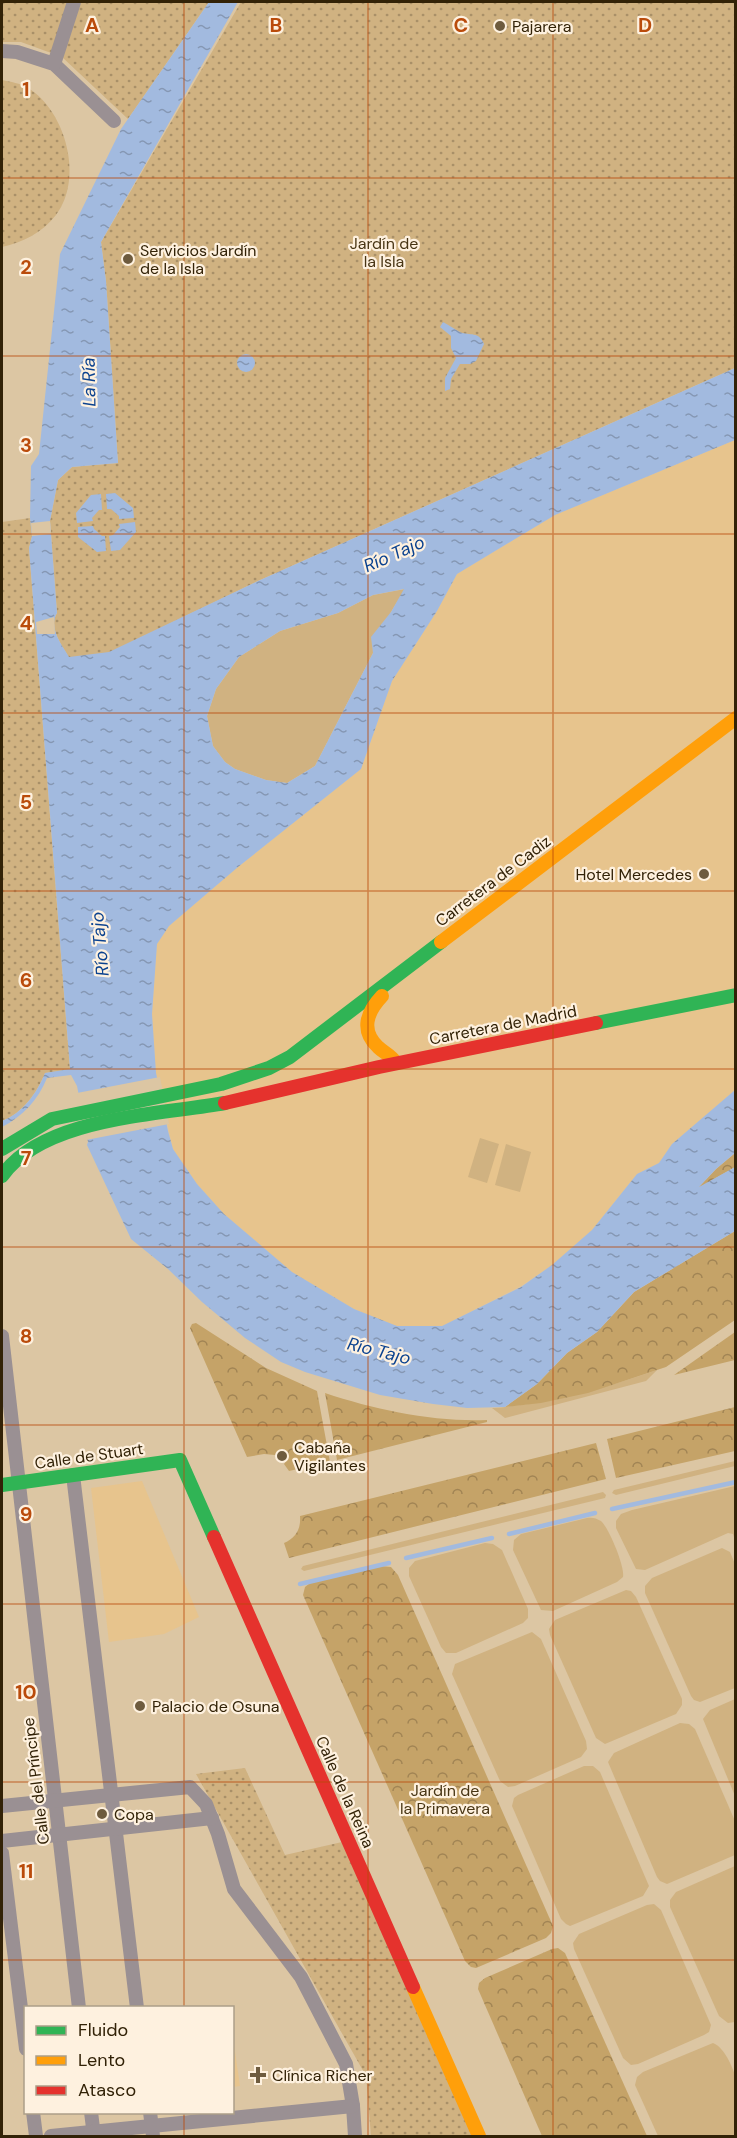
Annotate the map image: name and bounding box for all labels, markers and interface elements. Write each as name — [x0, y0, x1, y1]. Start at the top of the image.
text: A — [85, 12, 99, 38]
text: B — [270, 12, 282, 38]
text: C — [454, 12, 468, 38]
text: D — [638, 12, 652, 38]
place label: Pajarera — [512, 16, 572, 37]
marker: Pajarera — [493, 19, 507, 33]
text: 1 — [22, 76, 30, 102]
park label: Jardín de la Isla — [350, 233, 418, 272]
place label: Servicios Jardín de la Isla — [140, 240, 256, 279]
marker: Servicios Jardín de la Isla — [121, 252, 135, 266]
text: 2 — [20, 254, 32, 280]
water label: La Ría — [77, 357, 101, 407]
text: 3 — [20, 432, 32, 458]
water label: Río Tajo — [360, 530, 428, 578]
text: 4 — [20, 610, 33, 636]
text: 5 — [20, 789, 32, 815]
street label: Carretera de Cadiz — [431, 831, 555, 931]
place label: Hotel Mercedes — [575, 864, 692, 885]
marker: Hotel Mercedes — [697, 867, 711, 881]
water label: Río Tajo — [85, 911, 115, 977]
text: 6 — [20, 967, 32, 993]
street label: Carretera de Madrid — [427, 1000, 579, 1050]
text: 7 — [21, 1145, 32, 1171]
text: 8 — [20, 1323, 32, 1349]
water label: Río Tajo — [345, 1332, 413, 1370]
place label: Cabaña Vigilantes — [294, 1437, 366, 1476]
street label: Calle de Stuart — [33, 1438, 145, 1474]
marker: Cabaña Vigilantes — [275, 1449, 289, 1463]
text: 9 — [20, 1501, 32, 1527]
text: 10 — [15, 1679, 37, 1705]
place label: Palacio de Osuna — [152, 1696, 279, 1717]
marker: Palacio de Osuna — [133, 1699, 147, 1713]
street label: Calle del Príncipe — [18, 1716, 54, 1846]
street label: Calle de la Reina — [311, 1733, 379, 1851]
park label: Jardín de la Primavera — [400, 1780, 490, 1819]
place label: Copa — [114, 1804, 154, 1825]
marker: Copa — [95, 1807, 109, 1821]
text: 11 — [19, 1858, 33, 1884]
legend — [24, 2006, 234, 2114]
text: Fluido — [78, 2018, 128, 2042]
text: Lento — [78, 2048, 125, 2072]
place label: Clínica Richer — [272, 2065, 373, 2086]
marker: Clínica Richer — [249, 2066, 267, 2084]
text: Atasco — [78, 2078, 136, 2102]

